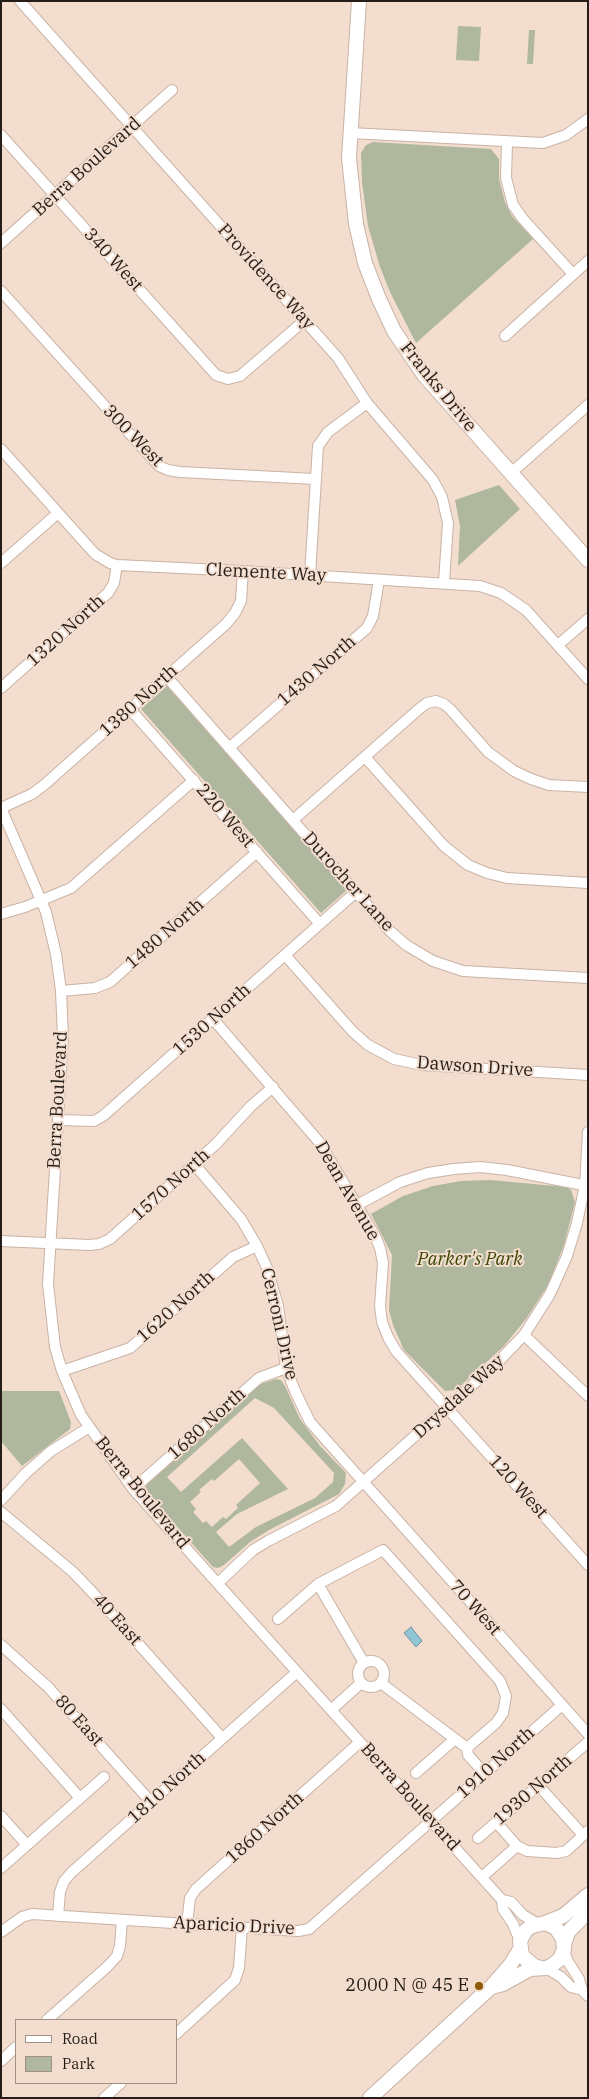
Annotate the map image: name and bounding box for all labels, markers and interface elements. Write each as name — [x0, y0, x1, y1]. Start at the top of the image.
street label: Berra Boulevard — [28, 113, 146, 221]
street label: Providence Way — [213, 220, 319, 334]
street label: 340 West — [79, 224, 147, 296]
street label: Franks Drive — [395, 338, 481, 436]
street label: 300 West — [98, 400, 168, 472]
street label: Clemente Way — [205, 559, 327, 587]
street label: 1320 North — [23, 590, 109, 672]
street label: 1430 North — [273, 631, 361, 711]
street label: 1380 North — [96, 660, 182, 742]
street label: 220 West — [191, 780, 259, 852]
street label: Durocher Lane — [298, 828, 398, 936]
street label: 1480 North — [121, 894, 209, 974]
street label: 1530 North — [169, 979, 255, 1061]
street label: Berra Boulevard — [44, 1030, 72, 1170]
street label: Dawson Drive — [416, 1052, 534, 1082]
street label: Dean Avenue — [310, 1137, 384, 1245]
street label: 1570 North — [128, 1144, 214, 1226]
park label: Parker's Park — [417, 1249, 523, 1271]
street label: 1620 North — [133, 1266, 219, 1348]
street label: Cerroni Drive — [256, 1266, 302, 1382]
street label: Drysdale Way — [409, 1350, 509, 1444]
street label: 1680 North — [164, 1383, 250, 1465]
street label: Berra Boulevard — [90, 1433, 194, 1553]
street label: 120 West — [484, 1451, 552, 1523]
street label: 70 West — [445, 1576, 505, 1640]
street label: 40 East — [88, 1590, 146, 1650]
street label: 80 East — [50, 1691, 108, 1751]
street label: 1910 North — [453, 1722, 539, 1804]
street label: Berra Boulevard — [356, 1738, 464, 1856]
street label: 1810 North — [124, 1747, 210, 1829]
street label: 1930 North — [489, 1750, 577, 1830]
street label: 1860 North — [222, 1787, 308, 1869]
street label: Aparicio Drive — [173, 1912, 295, 1940]
place label: 2000 N @ 45 E — [345, 1975, 469, 1997]
marker: 2000 N @ 45 E — [473, 1980, 485, 1992]
legend — [15, 2019, 178, 2084]
text: Road — [62, 2029, 98, 2048]
text: Park — [62, 2054, 95, 2073]

